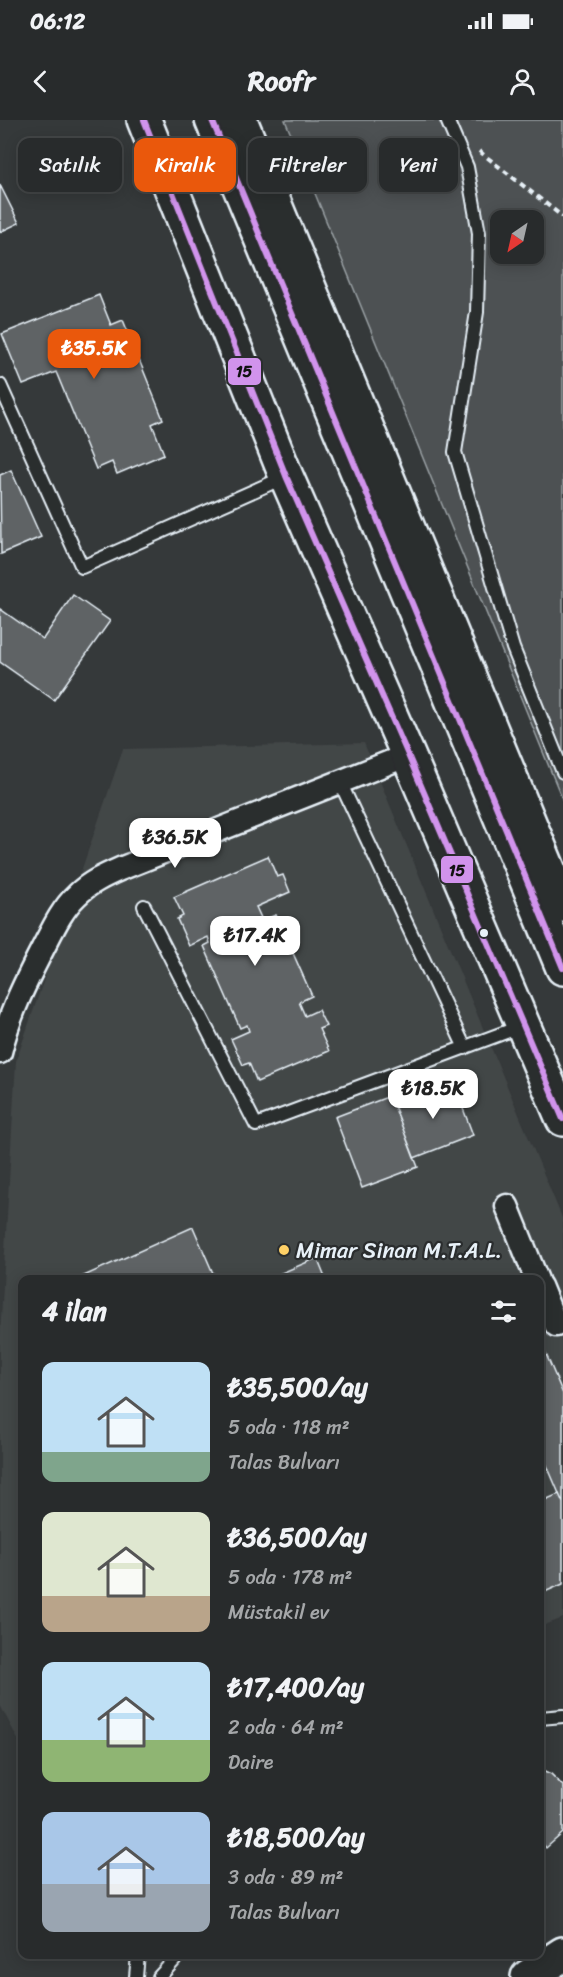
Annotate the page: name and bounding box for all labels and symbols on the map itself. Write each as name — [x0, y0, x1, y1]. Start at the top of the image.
north arrow — [490, 210, 544, 264]
pin: ₺35.5K — [45, 329, 143, 380]
line badge: 15 — [227, 357, 262, 386]
text: 15 — [236, 357, 253, 386]
pin: ₺36.5K — [126, 818, 224, 869]
line badge: 15 — [440, 855, 474, 884]
text: 15 — [449, 856, 466, 885]
pin: ₺17.4K — [206, 916, 304, 967]
unlabelled marker — [478, 927, 490, 939]
pin: ₺18.5K — [384, 1069, 482, 1120]
place label: Mimar Sinan M.T.A.L. — [296, 1231, 502, 1270]
marker: Mimar Sinan M.T.A.L. — [277, 1243, 291, 1257]

